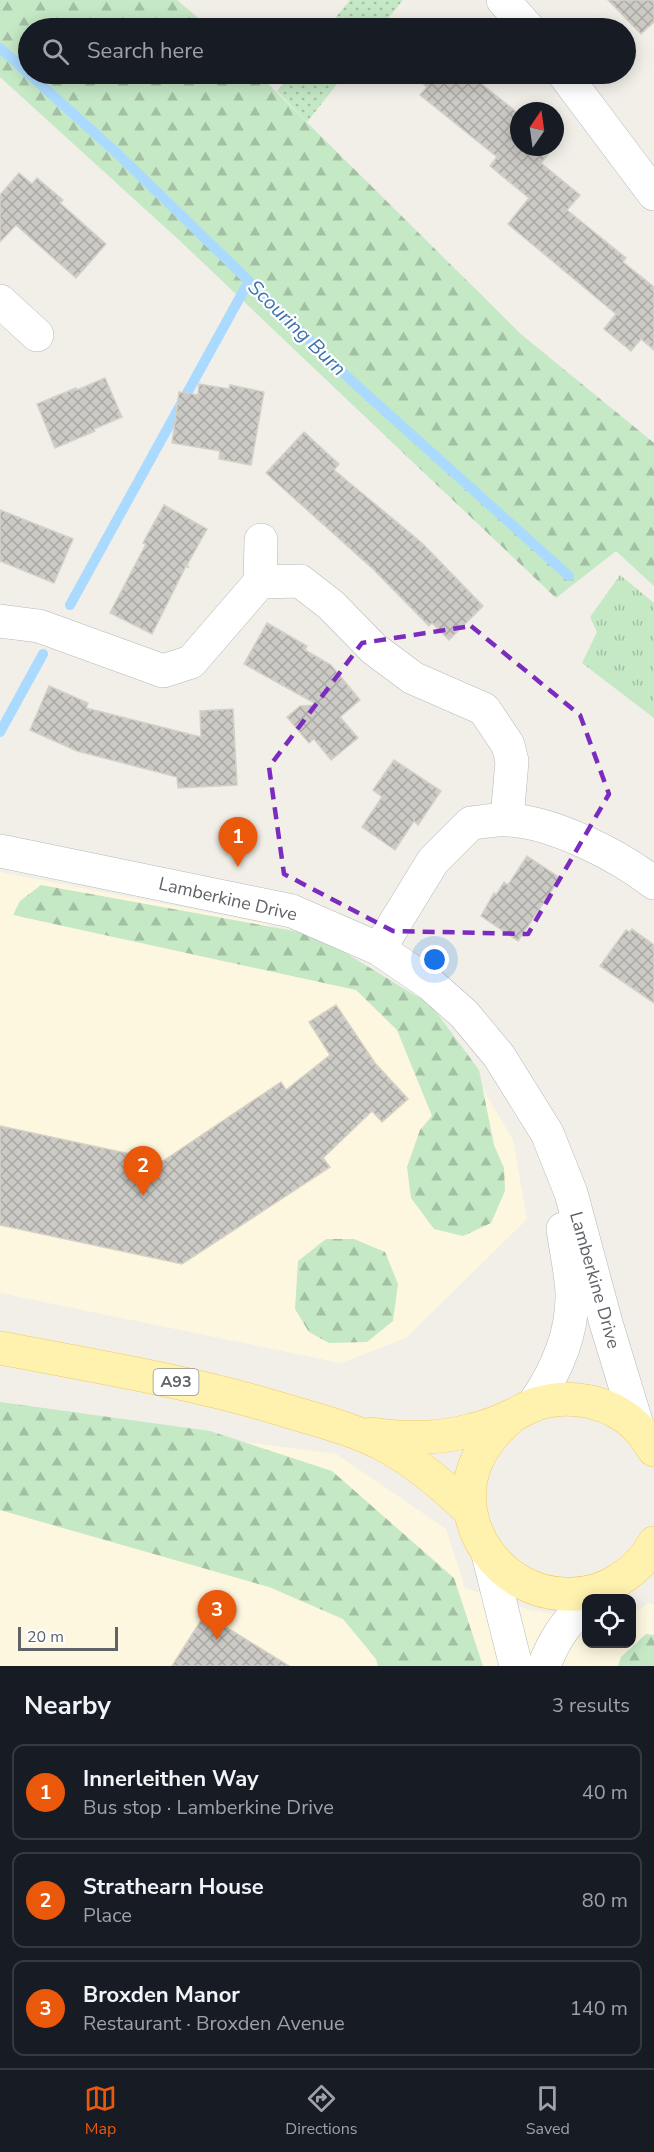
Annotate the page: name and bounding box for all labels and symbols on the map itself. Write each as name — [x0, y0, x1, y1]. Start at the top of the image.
north arrow — [510, 102, 564, 156]
water label: Scouring Burn — [242, 274, 352, 382]
pin: 1 — [218, 818, 258, 867]
street label: Lamberkine Drive — [156, 871, 300, 927]
your location — [420, 945, 449, 974]
pin: 2 — [124, 1146, 162, 1196]
street label: Lamberkine Drive — [564, 1209, 626, 1351]
road number: A93 — [154, 1369, 198, 1395]
pin: 3 — [198, 1590, 236, 1640]
scale bar — [18, 1624, 118, 1652]

